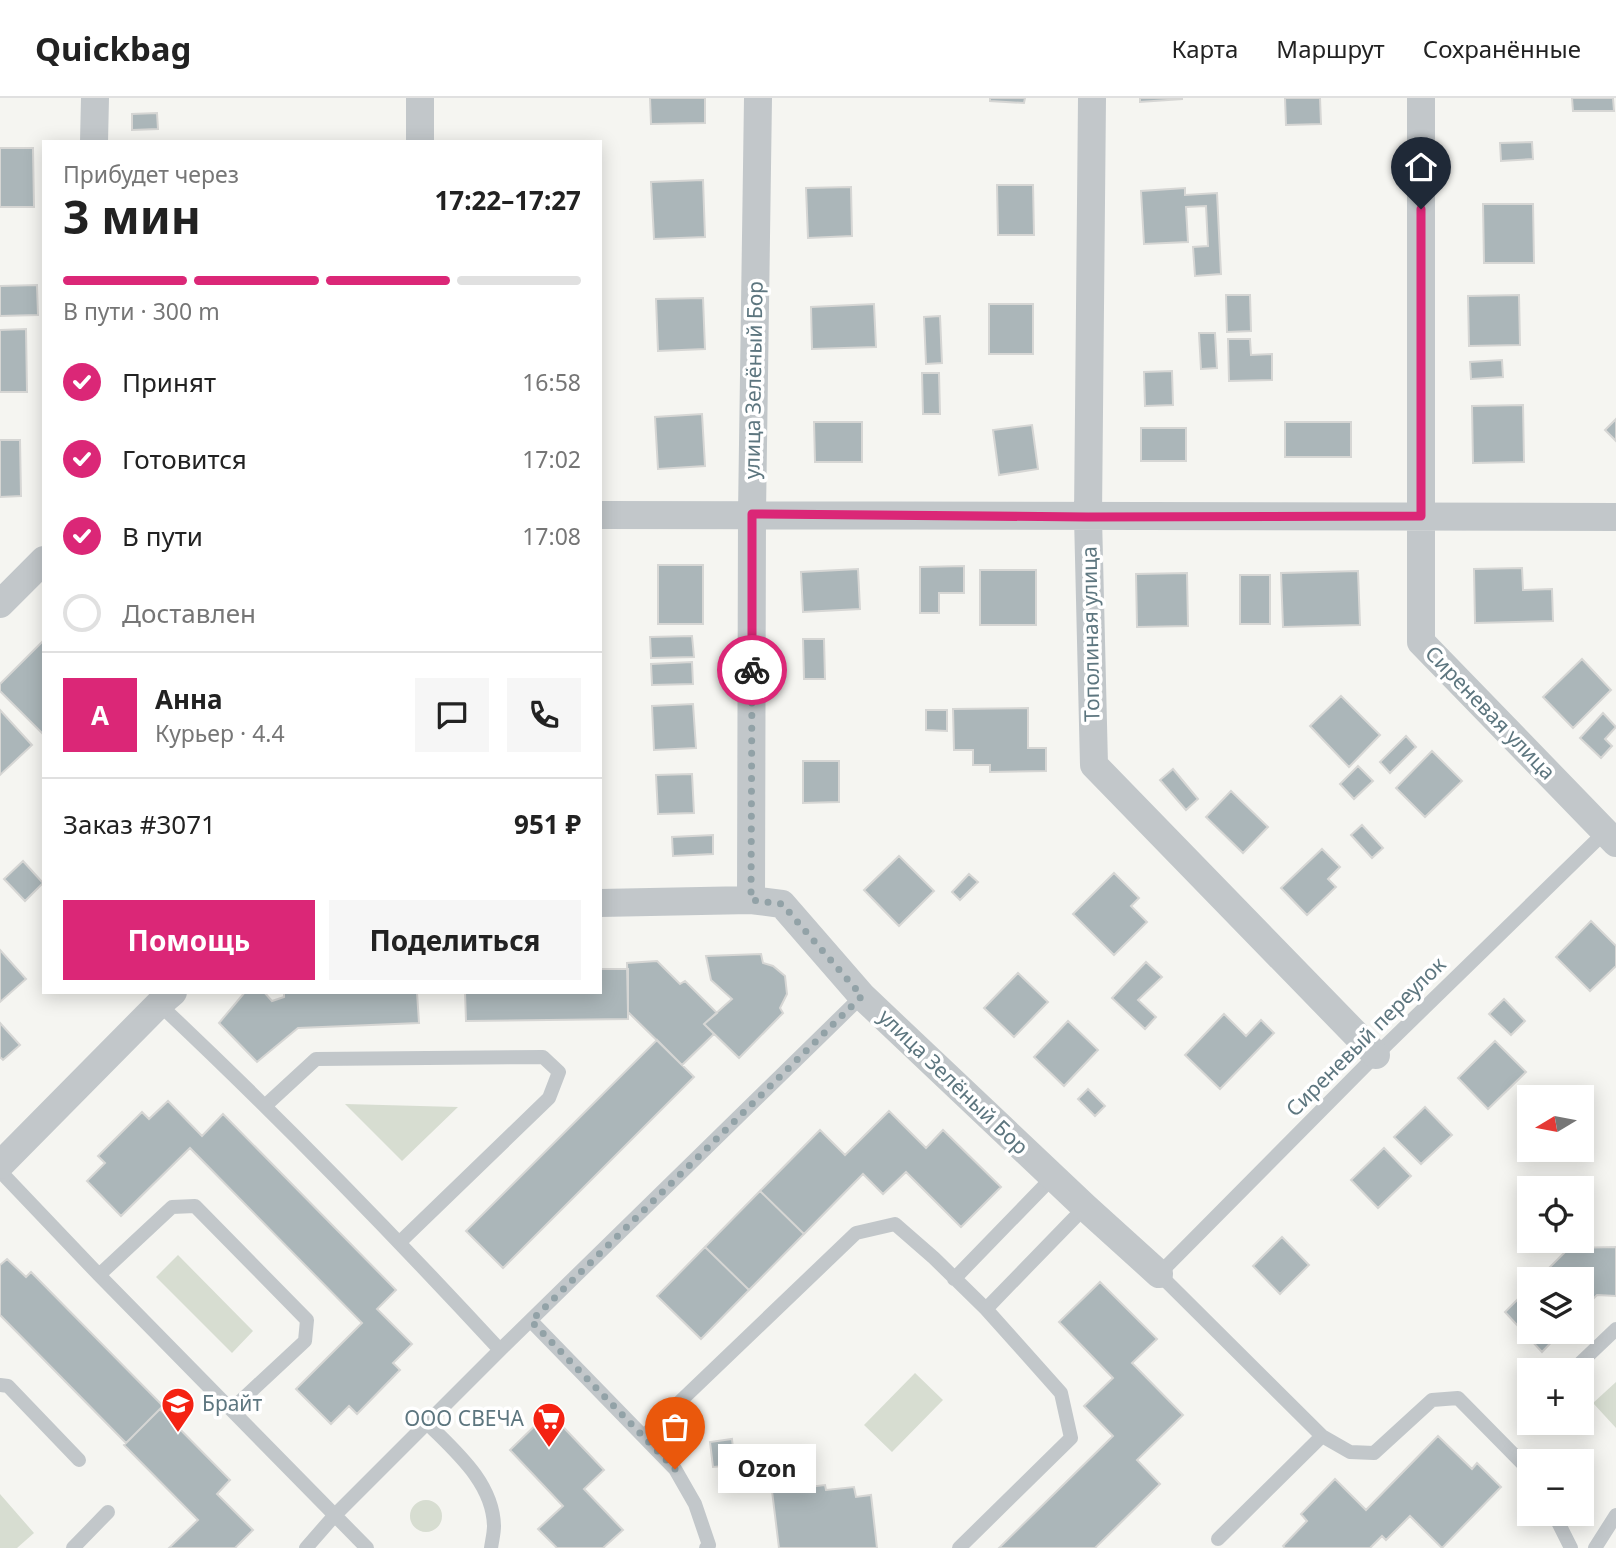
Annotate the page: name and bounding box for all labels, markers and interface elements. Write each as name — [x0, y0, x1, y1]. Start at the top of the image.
text: Quickbag — [35, 26, 191, 71]
text: Карта — [1171, 32, 1238, 65]
text: Маршрут — [1276, 32, 1385, 65]
text: Сохранённые — [1423, 32, 1581, 65]
pin — [1391, 137, 1451, 209]
icon: home — [1402, 148, 1440, 186]
text: Прибудет через — [63, 158, 239, 190]
text: 17:22–17:27 — [434, 182, 581, 218]
text: 3 мин — [63, 185, 201, 247]
street label: улица Зелёный Бор — [737, 281, 769, 479]
text: В пути · 300 m — [63, 295, 220, 327]
icon: check — [63, 363, 101, 401]
text: Принят — [122, 364, 216, 400]
text: 16:58 — [522, 366, 581, 398]
icon: check — [63, 440, 101, 478]
text: Готовится — [122, 441, 247, 477]
text: 17:02 — [522, 443, 581, 475]
icon: check — [63, 517, 101, 555]
text: В пути — [122, 518, 203, 554]
text: 17:08 — [522, 520, 581, 552]
street label: Тополиная улица — [1074, 546, 1106, 722]
text: Доставлен — [122, 595, 256, 631]
courier — [717, 635, 787, 705]
street label: Сиреневая улица — [1420, 639, 1562, 785]
icon: bike — [733, 651, 771, 689]
button: chat — [415, 678, 489, 752]
button: phone — [507, 678, 581, 752]
text: Анна — [155, 681, 223, 717]
text: А — [91, 697, 109, 733]
text: Курьер · 4.4 — [155, 717, 285, 749]
text: Заказ #3071 — [63, 806, 216, 842]
text: 951 ₽ — [514, 806, 581, 842]
button: Помощь — [63, 900, 315, 980]
button: Поделиться — [329, 900, 581, 980]
street label: Сиреневый переулок — [1279, 950, 1451, 1122]
street label: улица Зелёный Бор — [873, 1002, 1035, 1160]
north arrow — [1517, 1085, 1594, 1162]
map controls — [1517, 1085, 1594, 1526]
button: locate — [1517, 1176, 1594, 1253]
button: layers — [1517, 1267, 1594, 1344]
button: + — [1517, 1358, 1594, 1435]
school or university icon: Брайт — [159, 1385, 197, 1434]
place label: Брайт — [202, 1389, 262, 1417]
pin — [645, 1397, 705, 1469]
supermarket icon: ООО СВЕЧА — [530, 1400, 568, 1449]
place label: ООО СВЕЧА — [404, 1404, 525, 1432]
icon: bag — [656, 1408, 694, 1446]
callout: Ozon — [717, 1444, 815, 1494]
button: − — [1517, 1449, 1594, 1526]
text: Ozon — [738, 1452, 796, 1484]

